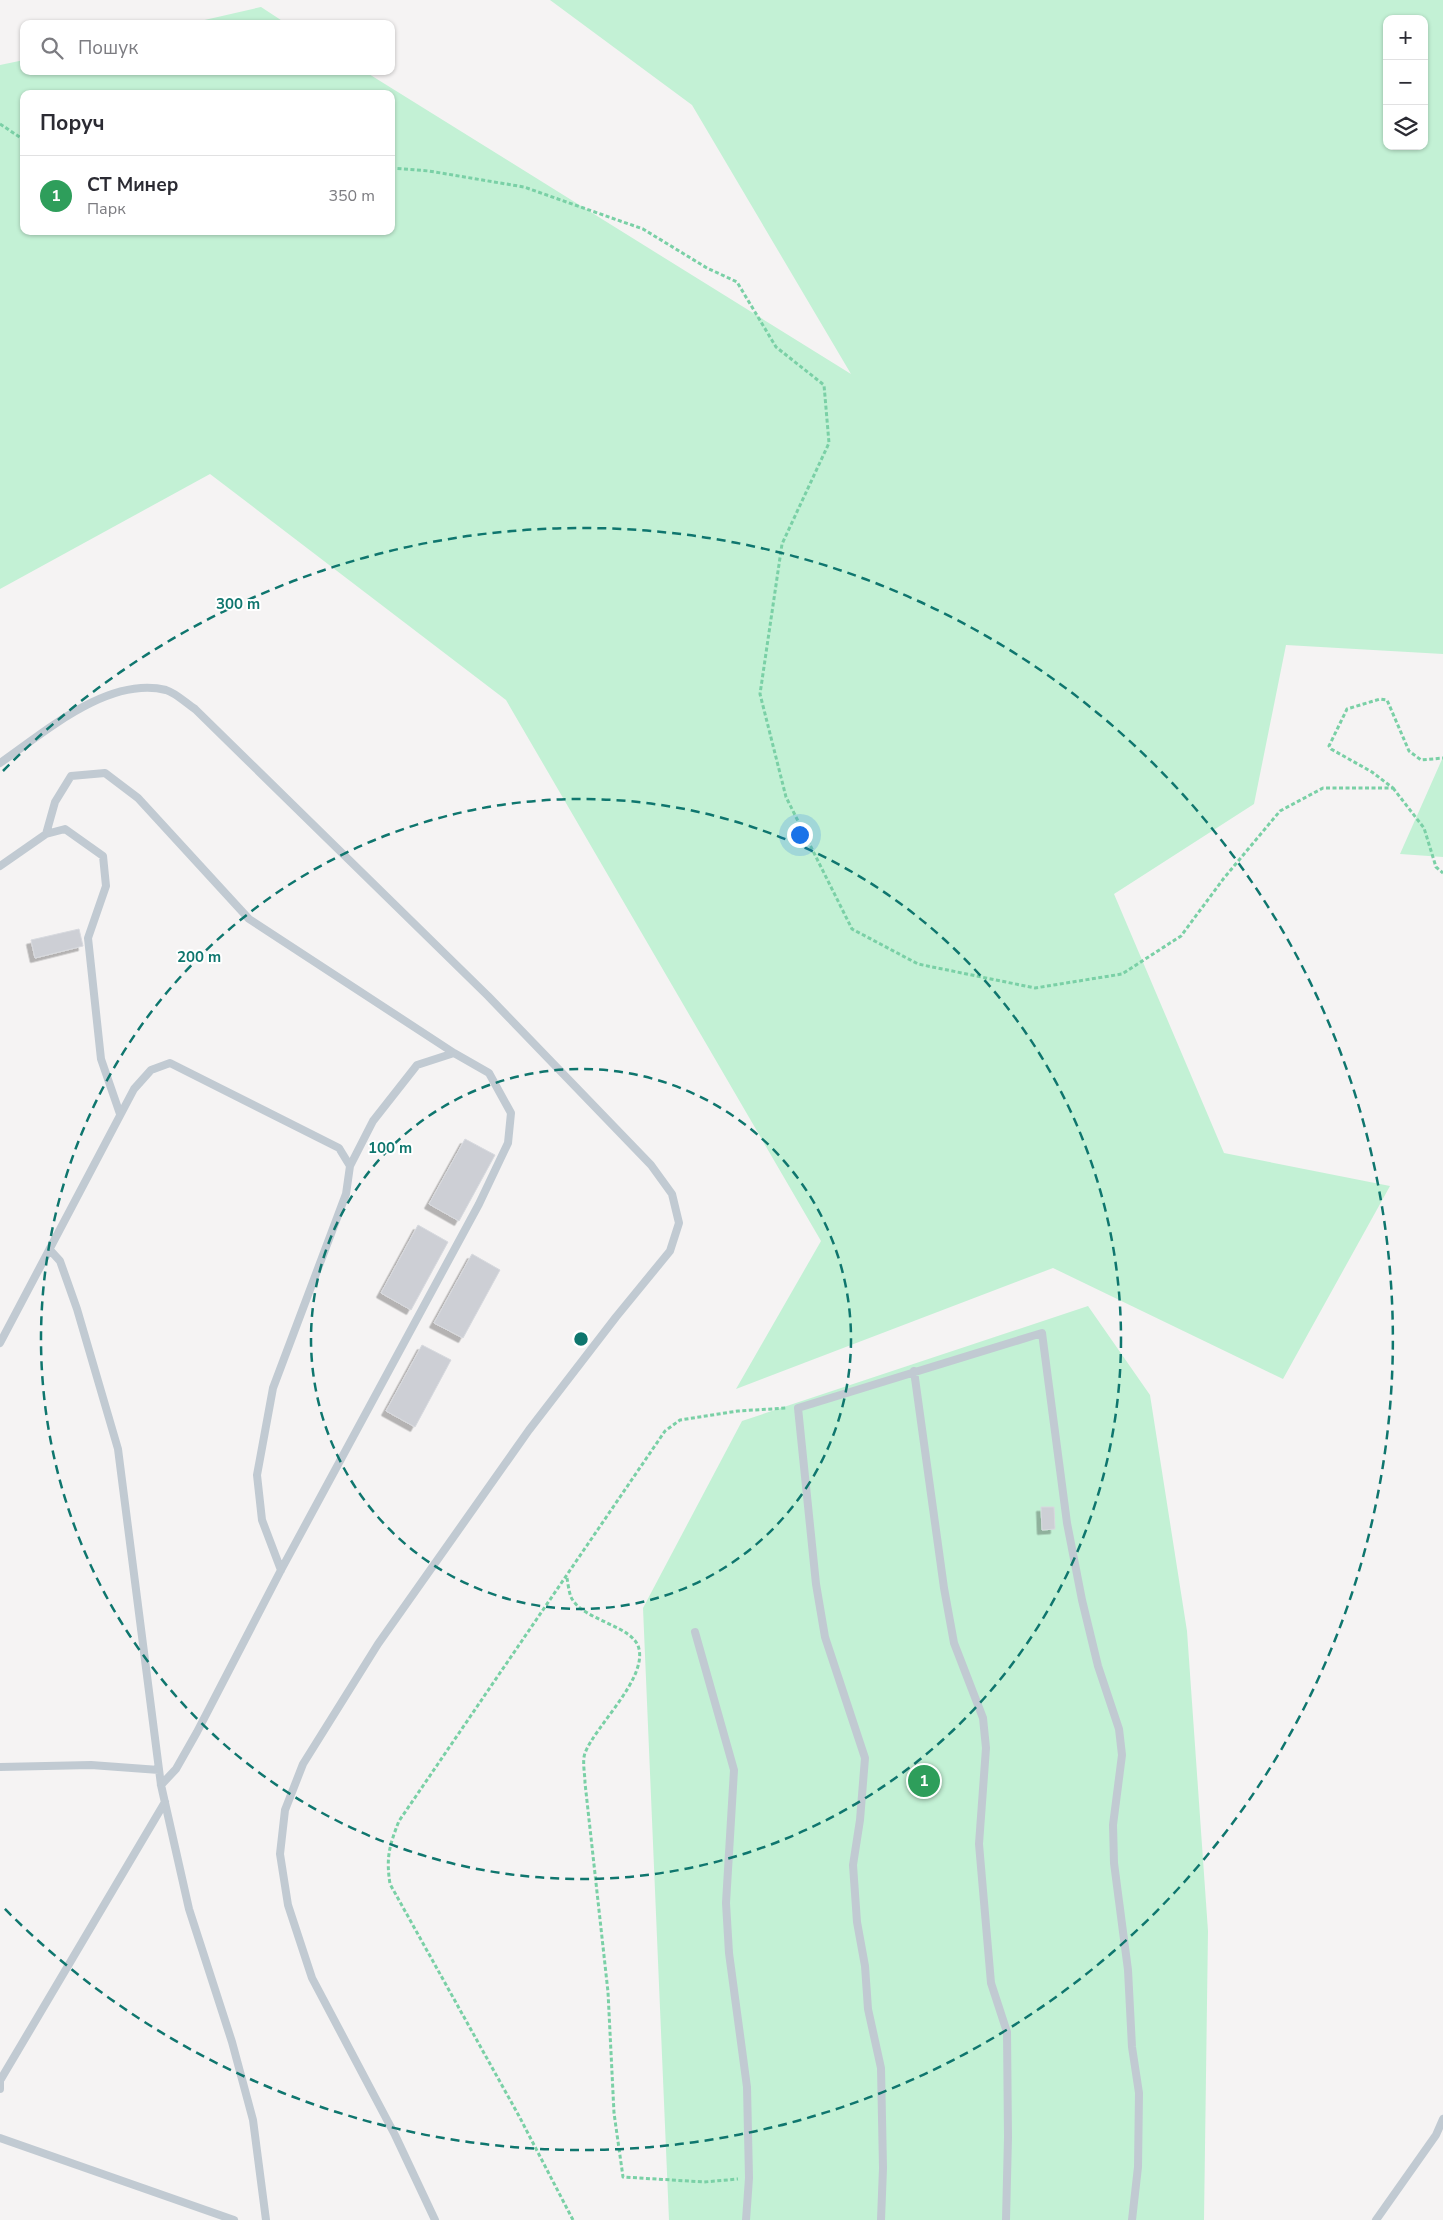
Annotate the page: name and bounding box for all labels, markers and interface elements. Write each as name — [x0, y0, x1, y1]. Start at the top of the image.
map controls — [1383, 15, 1428, 150]
button: + — [1383, 15, 1428, 60]
search box — [20, 20, 395, 75]
icon: search — [38, 34, 66, 62]
text: Пошук — [78, 35, 138, 61]
button: − — [1383, 60, 1428, 105]
button: layers — [1383, 105, 1428, 150]
text: Поруч — [40, 109, 105, 137]
text: СТ Минер — [87, 172, 178, 198]
text: 1 — [51, 185, 61, 207]
text: 350 m — [328, 185, 375, 207]
text: Парк — [87, 198, 126, 220]
text: 300 m — [216, 594, 260, 614]
your location — [787, 822, 813, 848]
text: 200 m — [177, 947, 221, 967]
text: 100 m — [368, 1138, 412, 1158]
centre of rings — [572, 1330, 590, 1348]
pin: 1 — [908, 1762, 940, 1800]

